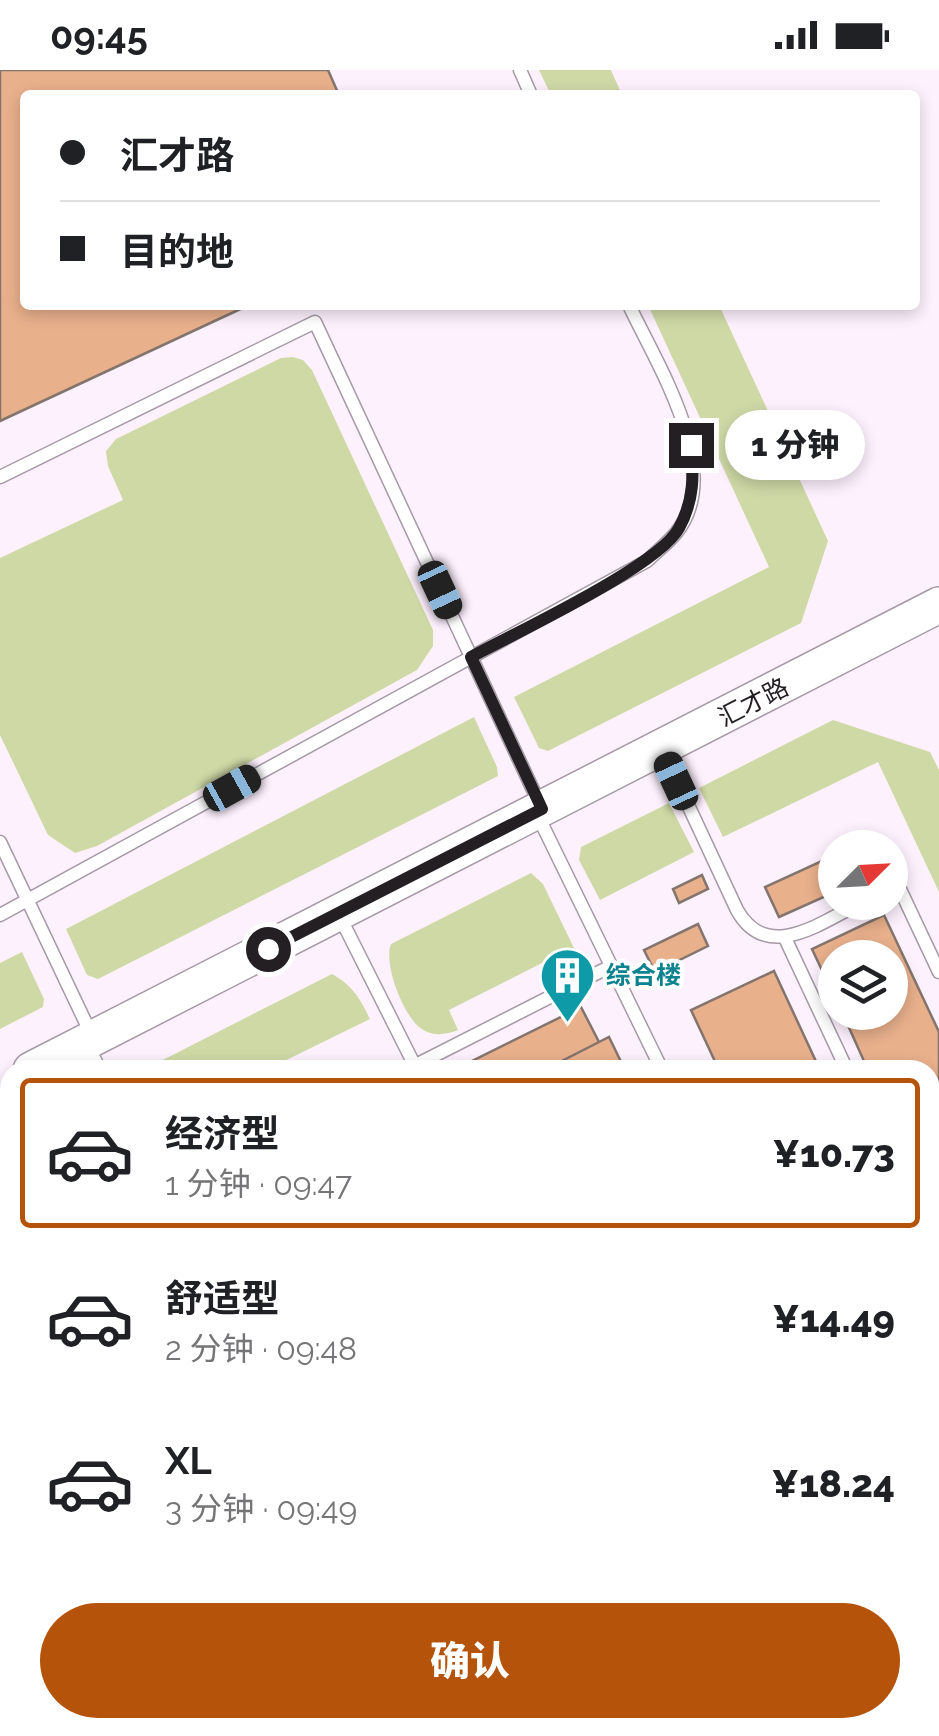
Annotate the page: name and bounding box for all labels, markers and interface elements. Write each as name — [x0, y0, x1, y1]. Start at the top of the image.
text: 09:45 — [50, 13, 148, 58]
text: 汇才路 — [120, 133, 234, 178]
text: 目的地 — [120, 229, 234, 274]
callout: 1 分钟 — [726, 410, 866, 480]
route end — [669, 423, 714, 468]
text: 1 分钟 — [751, 426, 839, 463]
car — [414, 556, 466, 624]
street label: 汇才路 — [713, 672, 793, 732]
car — [650, 747, 702, 815]
car — [198, 760, 266, 816]
north arrow — [818, 830, 908, 920]
map controls — [818, 830, 908, 1030]
route start — [246, 927, 291, 972]
button: layers — [818, 940, 908, 1030]
building icon: 综合楼 — [537, 945, 597, 1024]
place label: 综合楼 — [606, 960, 681, 990]
icon: car — [45, 1108, 135, 1198]
text: 经济型 — [165, 1111, 279, 1156]
text: ¥10.73 — [772, 1131, 895, 1176]
text: 1 分钟 · 09:47 — [165, 1165, 352, 1202]
icon: car — [45, 1273, 135, 1363]
text: 舒适型 — [165, 1276, 279, 1321]
text: ¥14.49 — [772, 1296, 895, 1341]
text: 2 分钟 · 09:48 — [165, 1330, 357, 1367]
icon: car — [45, 1438, 135, 1528]
text: XL — [165, 1438, 212, 1483]
text: ¥18.24 — [772, 1461, 895, 1506]
text: 3 分钟 · 09:49 — [165, 1490, 357, 1527]
button: 确认 — [40, 1603, 900, 1718]

